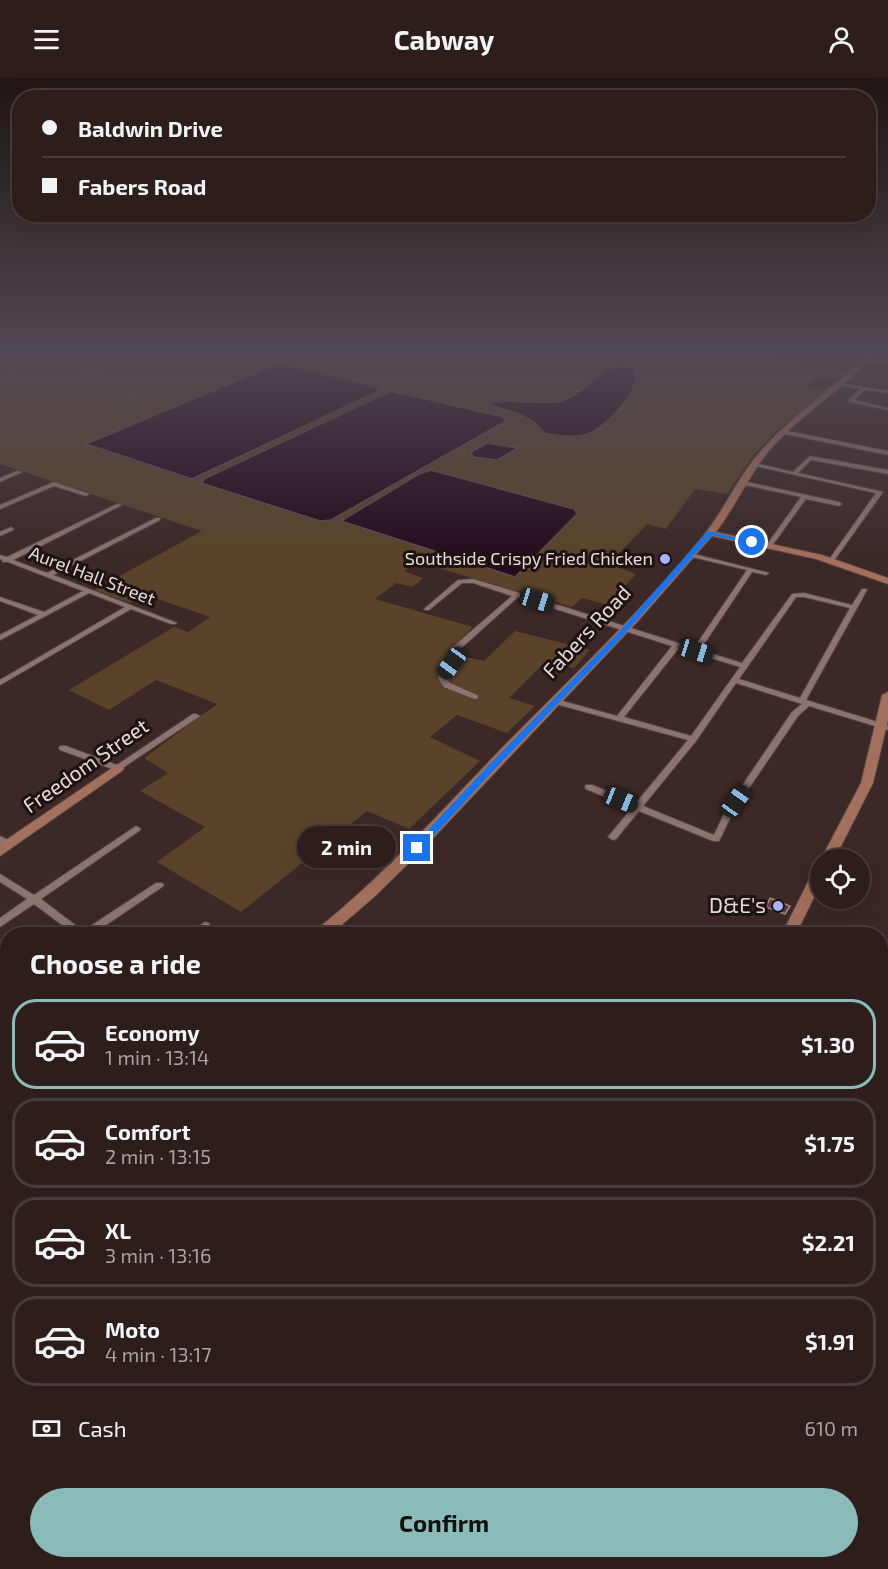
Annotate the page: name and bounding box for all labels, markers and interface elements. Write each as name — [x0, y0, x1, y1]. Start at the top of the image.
icon: menu — [30, 23, 63, 56]
text: Cabway — [394, 23, 494, 55]
icon: person — [825, 23, 858, 56]
text: Baldwin Drive — [78, 115, 223, 141]
text: Fabers Road — [78, 173, 206, 199]
route start — [738, 528, 765, 555]
street label: Aurel Hall Street — [26, 541, 159, 609]
place label: Southside Crispy Fried Chicken — [405, 547, 653, 569]
marker: Southside Crispy Fried Chicken — [658, 552, 672, 566]
street label: Fabers Road — [537, 579, 635, 683]
car — [517, 586, 557, 614]
car — [676, 637, 716, 665]
car — [434, 643, 470, 683]
street label: Freedom Street — [18, 712, 153, 817]
car — [718, 781, 754, 821]
car — [601, 785, 641, 815]
callout: 2 min — [297, 827, 396, 869]
route end — [403, 834, 430, 861]
text: 2 min — [321, 835, 372, 859]
map controls — [810, 849, 870, 909]
button: locate — [810, 849, 870, 909]
place label: D&E's — [709, 892, 766, 917]
marker: D&E's — [771, 899, 785, 913]
text: Choose a ride — [30, 947, 201, 979]
icon: car — [33, 1017, 87, 1071]
text: Economy — [105, 1019, 200, 1045]
text: $1.30 — [801, 1031, 855, 1057]
text: 1 min · 13:14 — [105, 1045, 209, 1069]
icon: car — [33, 1116, 87, 1170]
text: Comfort — [105, 1118, 190, 1144]
text: $1.75 — [804, 1130, 855, 1156]
text: 2 min · 13:15 — [105, 1144, 211, 1168]
icon: car — [33, 1215, 87, 1269]
text: XL — [105, 1217, 131, 1243]
text: $2.21 — [802, 1229, 855, 1255]
text: 3 min · 13:16 — [105, 1243, 212, 1267]
icon: car — [33, 1314, 87, 1368]
text: Moto — [105, 1316, 160, 1342]
text: $1.91 — [805, 1328, 855, 1354]
text: 4 min · 13:17 — [105, 1342, 212, 1366]
icon: cash — [30, 1412, 63, 1445]
text: Cash — [78, 1415, 127, 1441]
text: 610 m — [805, 1416, 858, 1440]
button: Confirm — [30, 1488, 858, 1557]

